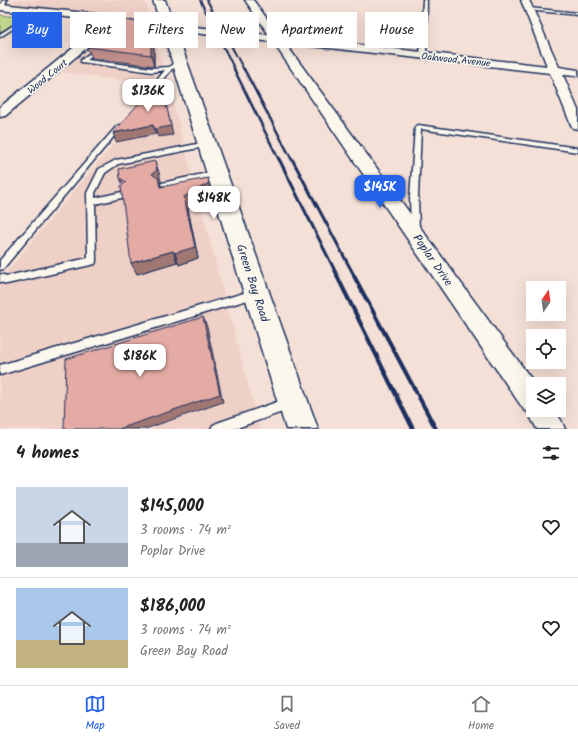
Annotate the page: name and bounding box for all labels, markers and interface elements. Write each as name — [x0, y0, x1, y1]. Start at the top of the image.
chip: Buy — [12, 12, 62, 48]
chip: Rent — [70, 12, 126, 48]
chip: Filters — [134, 12, 198, 48]
chip: New — [206, 12, 259, 48]
chip: Apartment — [267, 12, 357, 48]
chip: House — [365, 12, 428, 48]
street label: Oakwood Avenue — [420, 48, 492, 72]
street label: Wood Court — [24, 55, 72, 98]
pin: $136K — [120, 79, 176, 113]
text: $136K — [131, 81, 165, 102]
pin: $145K — [352, 175, 408, 209]
text: $145K — [363, 177, 397, 198]
pin: $148K — [186, 186, 242, 220]
text: $148K — [197, 188, 231, 209]
street label: Poplar Drive — [408, 230, 458, 291]
street label: Green Bay Road — [231, 242, 274, 326]
north arrow — [526, 281, 566, 321]
map controls — [526, 281, 566, 417]
button: locate — [526, 329, 566, 369]
pin: $186K — [112, 344, 168, 378]
text: $186K — [123, 346, 157, 367]
button: layers — [526, 377, 566, 417]
text: 4 homes — [16, 440, 79, 467]
icon: filters — [540, 442, 562, 464]
text: $145,000 — [140, 493, 204, 520]
icon: home — [48, 503, 96, 551]
icon: heart — [540, 516, 562, 538]
text: 3 rooms · 74 m² — [140, 520, 231, 541]
text: Poplar Drive — [140, 541, 205, 562]
text: $186,000 — [140, 593, 205, 620]
icon: home — [48, 604, 96, 652]
icon: heart — [540, 617, 562, 639]
text: 3 rooms · 74 m² — [140, 620, 231, 641]
text: Green Bay Road — [140, 641, 228, 662]
tab: Map — [84, 693, 106, 735]
tab: Saved — [274, 693, 300, 735]
tab: Home — [468, 693, 494, 735]

